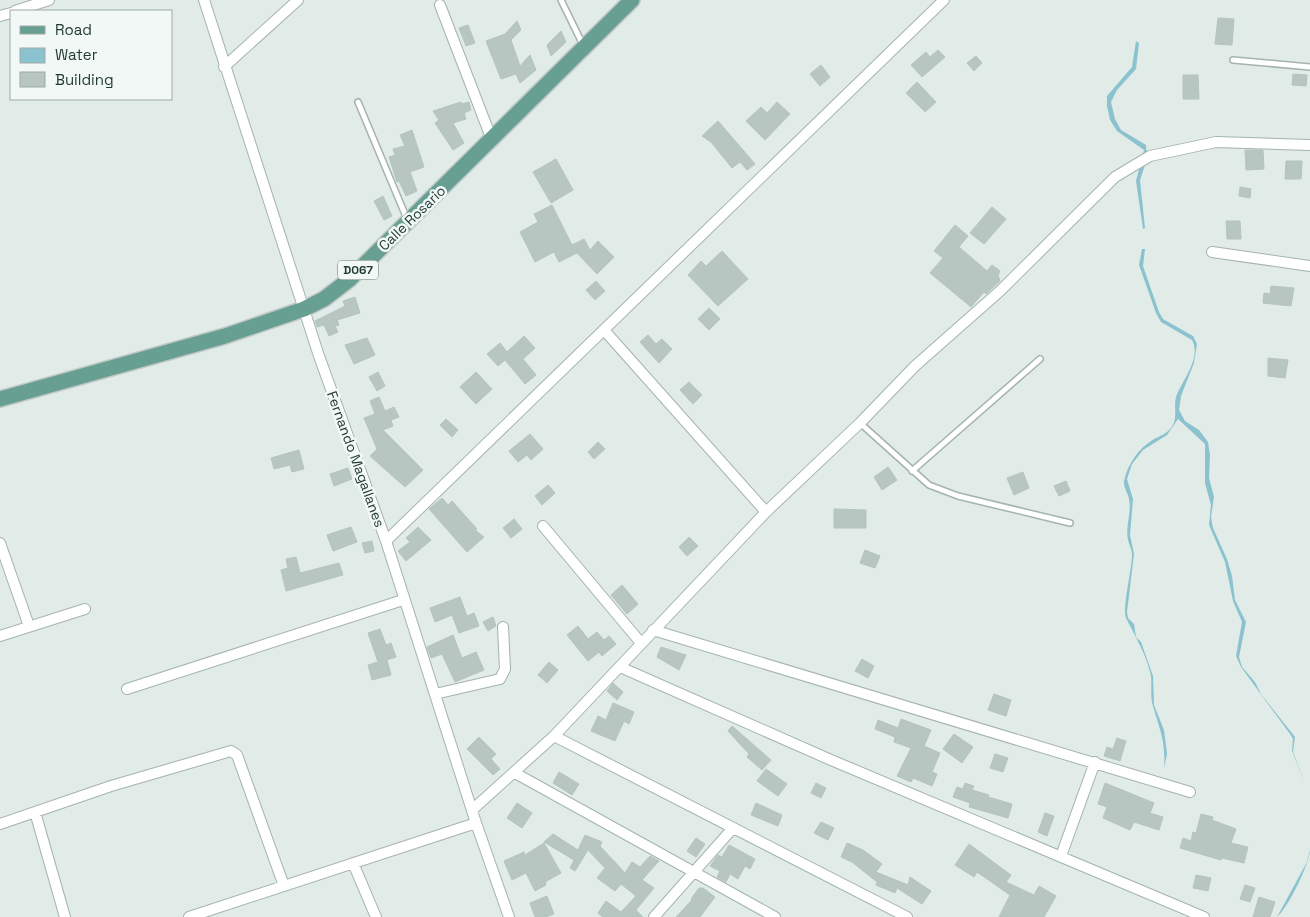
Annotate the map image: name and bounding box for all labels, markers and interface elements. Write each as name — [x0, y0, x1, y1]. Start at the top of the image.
legend — [10, 10, 172, 100]
text: Road — [55, 20, 92, 39]
text: Water — [55, 45, 98, 64]
text: Building — [55, 70, 114, 89]
street label: Calle Rosario — [375, 182, 449, 254]
road number: D067 — [338, 260, 378, 280]
street label: Fernando Magallanes — [323, 388, 389, 530]

